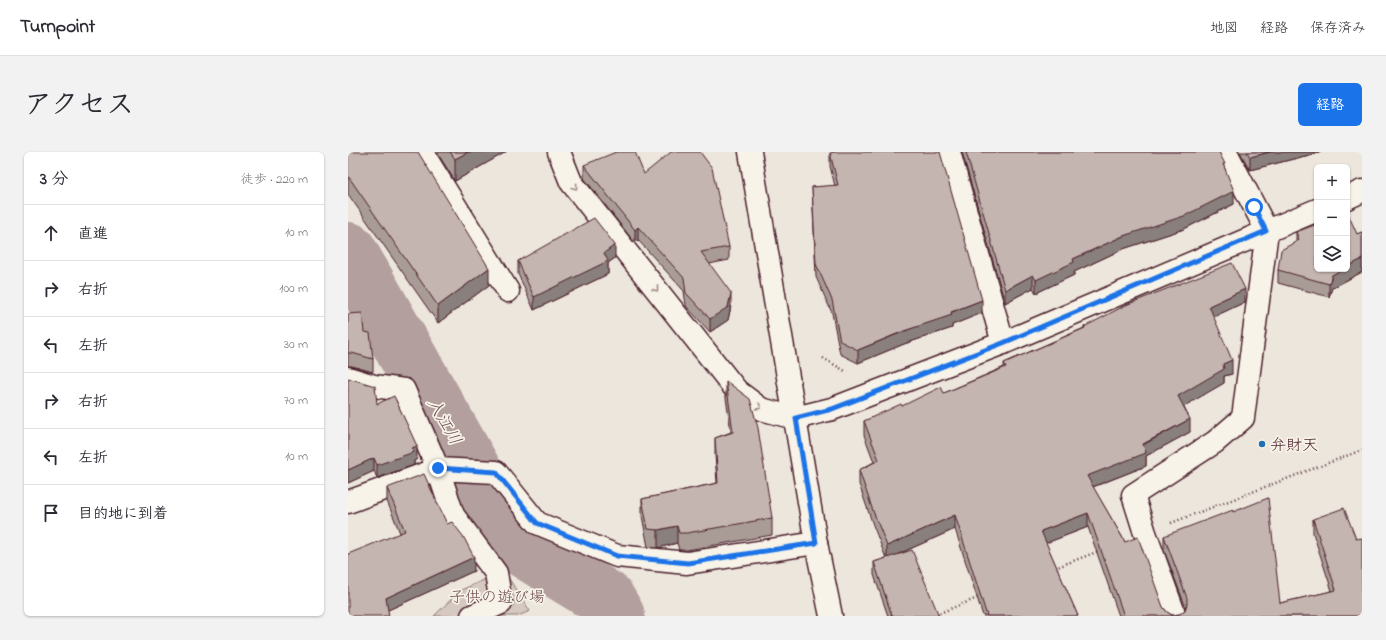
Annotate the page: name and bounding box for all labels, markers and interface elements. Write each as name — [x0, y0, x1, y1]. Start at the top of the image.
text: Turnpoint — [20, 14, 95, 41]
text: 地図 — [1210, 18, 1238, 39]
text: 経路 — [1260, 18, 1288, 39]
text: 保存済み — [1310, 18, 1366, 39]
button: 経路 — [1298, 83, 1362, 126]
text: アクセス — [24, 86, 134, 127]
map controls — [1314, 164, 1350, 272]
button: + — [1314, 164, 1350, 200]
text: 3 分 — [40, 167, 68, 192]
text: 徒歩 · 220 m — [241, 170, 308, 189]
one-way arrow — [570, 183, 577, 190]
route start — [1245, 198, 1263, 216]
button: − — [1314, 200, 1350, 236]
icon: ahead — [40, 222, 62, 244]
text: 直進 — [78, 223, 108, 245]
text: 10 m — [285, 223, 308, 242]
button: layers — [1314, 236, 1350, 272]
icon: right — [40, 278, 62, 300]
text: 右折 — [78, 279, 108, 301]
text: 100 m — [279, 279, 308, 298]
one-way arrow — [651, 285, 658, 292]
icon: left — [40, 334, 62, 356]
text: 左折 — [78, 335, 108, 357]
text: 30 m — [284, 335, 308, 354]
icon: right — [40, 390, 62, 412]
text: 右折 — [78, 391, 108, 413]
text: 70 m — [284, 391, 308, 410]
water label: 入江川 — [420, 393, 467, 450]
one-way arrow — [755, 403, 762, 410]
place label: 弁財天 — [1270, 434, 1318, 458]
marker: 弁財天 — [1257, 439, 1267, 449]
icon: left — [40, 446, 62, 468]
text: 左折 — [78, 447, 108, 469]
text: 10 m — [285, 447, 308, 466]
route end — [429, 459, 447, 477]
icon: arrive — [40, 502, 62, 524]
text: 目的地に到着 — [78, 503, 168, 525]
park label: 子供の遊び場 — [449, 586, 545, 610]

